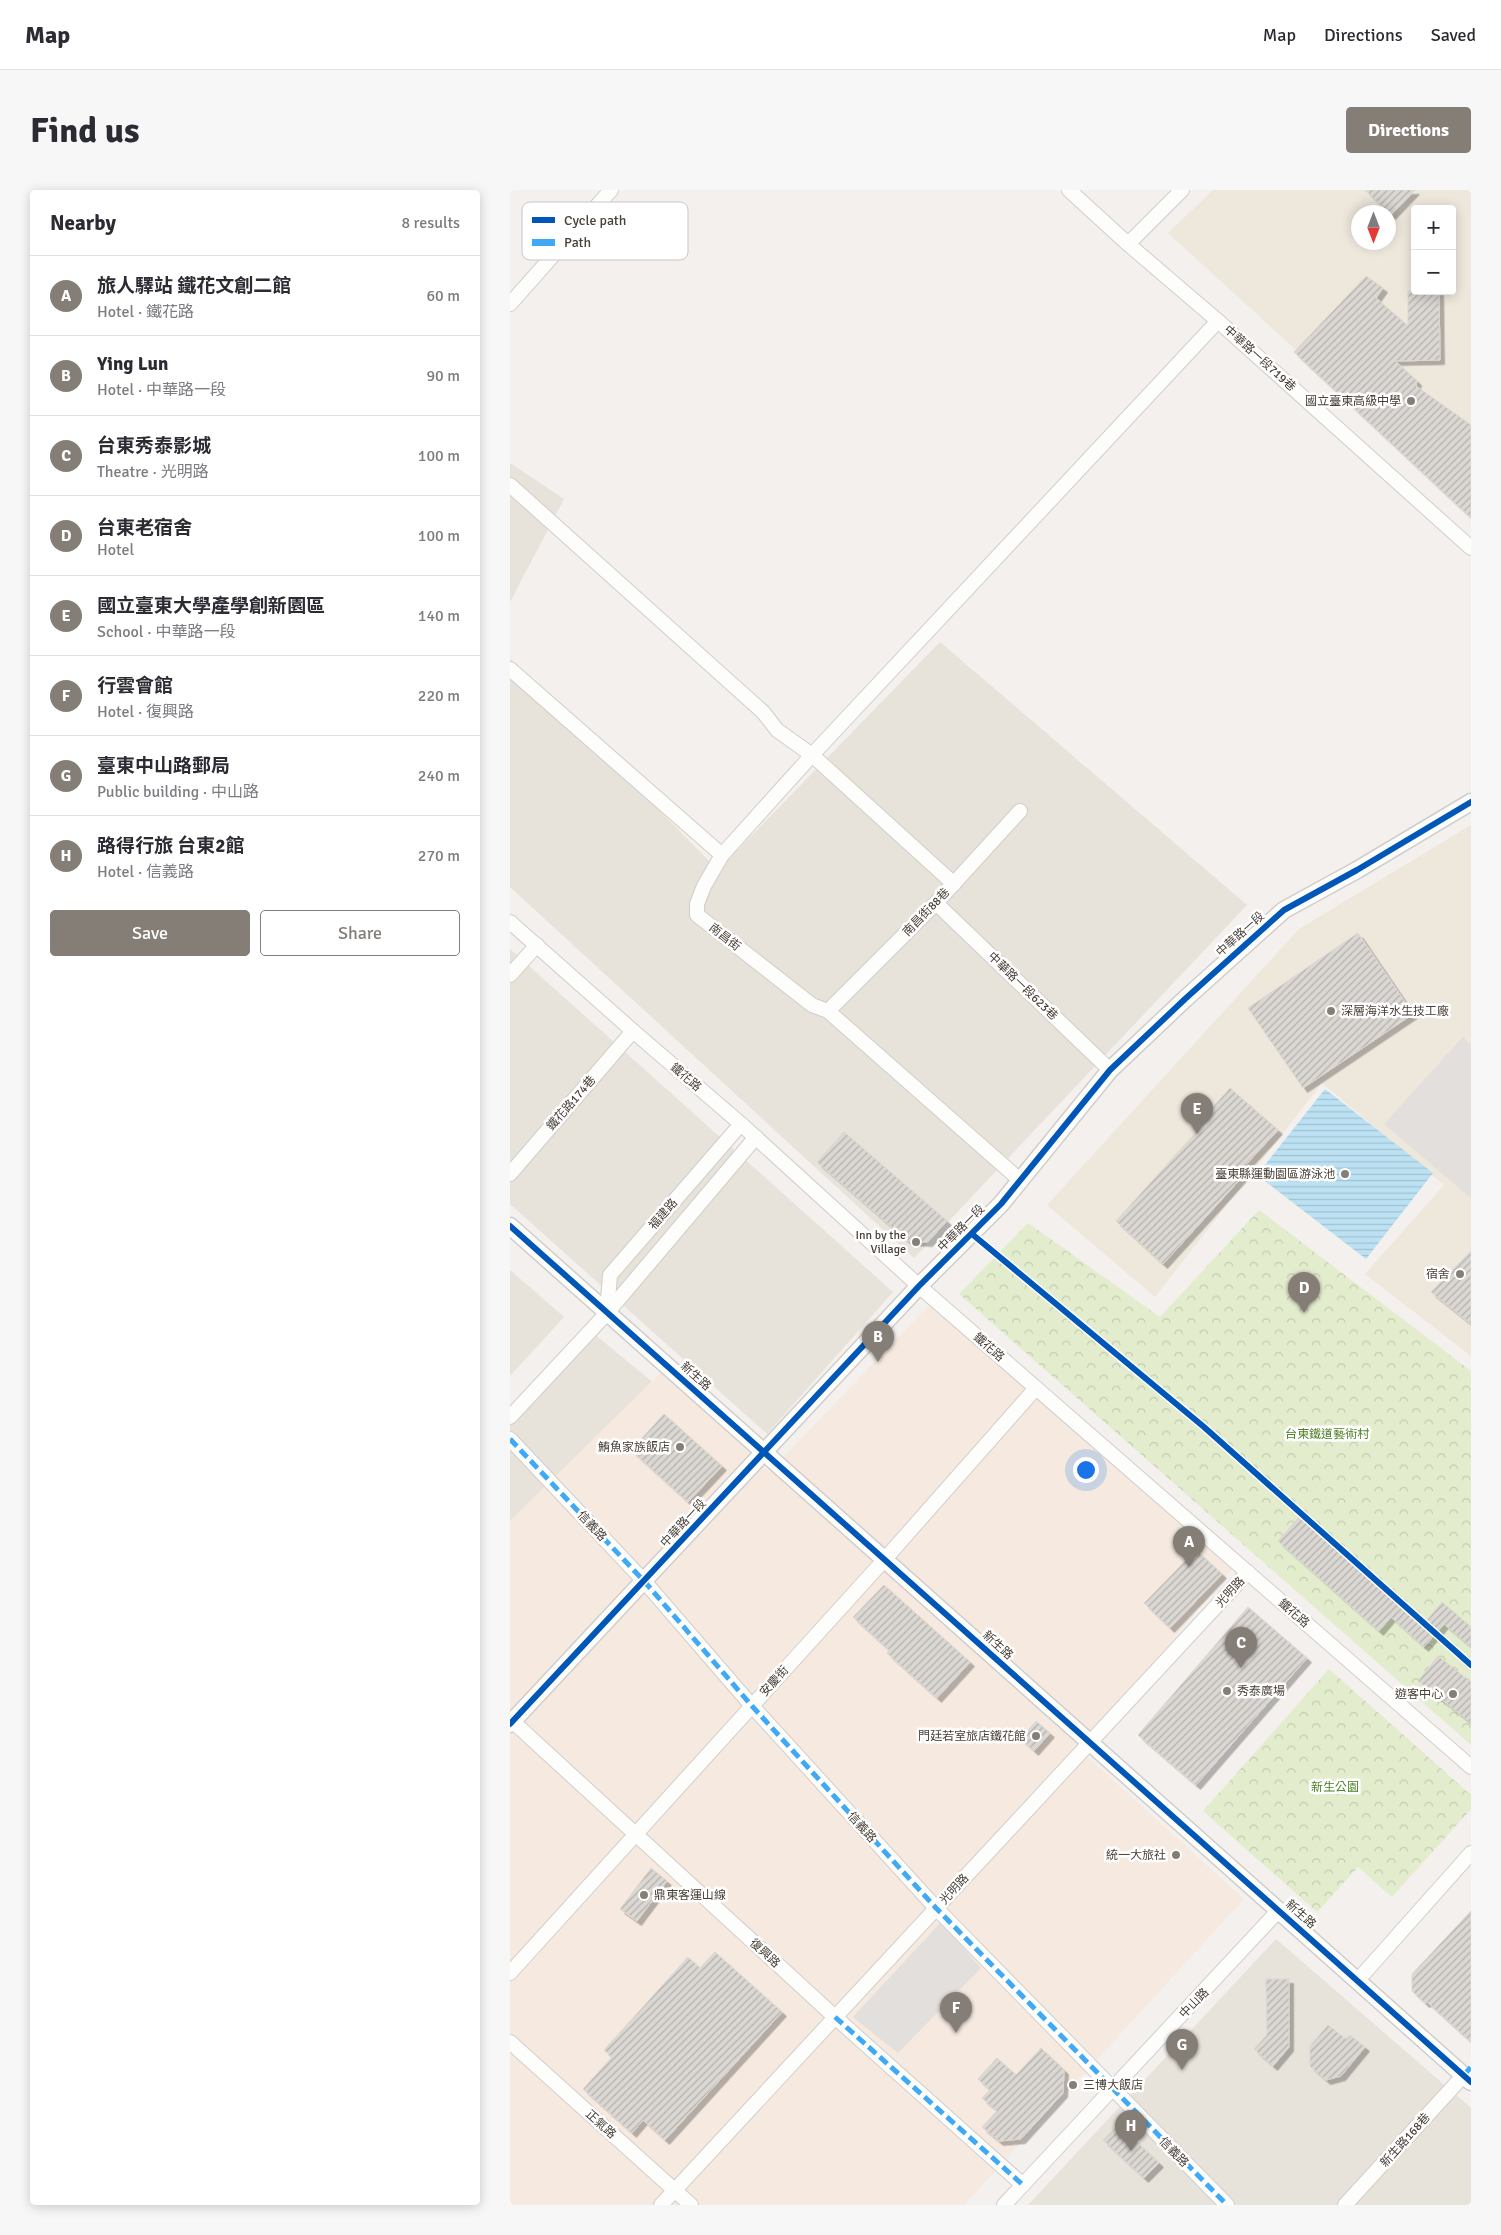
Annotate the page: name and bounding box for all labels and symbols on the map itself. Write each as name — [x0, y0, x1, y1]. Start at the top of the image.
legend — [522, 202, 688, 260]
north arrow — [1351, 205, 1396, 250]
text: Cycle path — [564, 212, 626, 229]
text: Path — [564, 234, 591, 251]
street label: 中華路一段719巷 — [1221, 322, 1299, 395]
place label: 國立臺東高級中學 — [1305, 394, 1401, 409]
marker: 國立臺東高級中學 — [1405, 395, 1417, 407]
street label: 南昌街88巷 — [900, 885, 953, 939]
street label: 中華路一段 — [1213, 909, 1268, 960]
street label: 南昌街 — [706, 920, 743, 954]
street label: 中華路一段623巷 — [985, 949, 1061, 1024]
place label: 深層海洋水生技工廠 — [1341, 1004, 1449, 1019]
marker: 深層海洋水生技工廠 — [1325, 1005, 1337, 1017]
street label: 鐵花路 — [667, 1060, 704, 1095]
street label: 鐵花路174巷 — [544, 1073, 599, 1134]
pin: E — [1181, 1093, 1213, 1134]
place label: 臺東縣運動園區游泳池 — [1215, 1167, 1335, 1182]
marker: 臺東縣運動園區游泳池 — [1339, 1168, 1351, 1180]
street label: 福建路 — [646, 1196, 681, 1233]
street label: 中華路一段 — [935, 1202, 988, 1255]
place label: Inn by the Village — [855, 1228, 906, 1257]
marker: Inn by the Village — [910, 1236, 922, 1248]
place label: 宿舍 — [1426, 1267, 1450, 1282]
marker: 宿舍 — [1454, 1268, 1466, 1280]
pin: D — [1288, 1272, 1320, 1313]
pin: B — [862, 1321, 894, 1362]
street label: 鐵花路 — [970, 1330, 1007, 1365]
street label: 新生路 — [677, 1359, 714, 1394]
park label: 台東鐵道藝術村 — [1285, 1427, 1370, 1442]
place label: 鮪魚家族飯店 — [598, 1440, 670, 1455]
marker: 鮪魚家族飯店 — [674, 1441, 686, 1453]
your location — [1073, 1457, 1099, 1483]
street label: 中華路一段 — [657, 1496, 709, 1550]
street label: 信義路 — [574, 1508, 609, 1545]
pin: A — [1173, 1526, 1205, 1567]
street label: 光明路 — [1213, 1574, 1248, 1611]
street label: 鐵花路 — [1275, 1596, 1312, 1631]
pin: C — [1225, 1627, 1257, 1668]
street label: 新生路 — [979, 1628, 1016, 1663]
street label: 安慶街 — [757, 1663, 792, 1700]
place label: 秀泰廣場 — [1237, 1684, 1285, 1699]
marker: 秀泰廣場 — [1221, 1685, 1233, 1697]
place label: 遊客中心 — [1395, 1687, 1443, 1702]
marker: 遊客中心 — [1447, 1688, 1459, 1700]
place label: 門廷若室旅店鐵花館 — [918, 1729, 1026, 1744]
marker: 門廷若室旅店鐵花館 — [1030, 1730, 1042, 1742]
park label: 新生公園 — [1311, 1780, 1359, 1795]
street label: 信義路 — [844, 1809, 879, 1846]
place label: 統一大旅社 — [1106, 1848, 1166, 1863]
marker: 統一大旅社 — [1170, 1849, 1182, 1861]
street label: 光明路 — [937, 1871, 972, 1908]
place label: 鼎東客運山線 — [654, 1888, 726, 1903]
marker: 鼎東客運山線 — [638, 1889, 650, 1901]
street label: 新生路 — [1282, 1897, 1319, 1932]
street label: 復興路 — [746, 1936, 783, 1971]
street label: 中山路 — [1176, 1985, 1212, 2022]
pin: F — [940, 1992, 972, 2033]
pin: G — [1166, 2029, 1198, 2070]
place label: 三博大飯店 — [1083, 2078, 1143, 2093]
marker: 三博大飯店 — [1067, 2079, 1079, 2091]
street label: 正氣路 — [582, 2107, 619, 2142]
pin: H — [1115, 2110, 1147, 2151]
street label: 新生路168巷 — [1377, 2110, 1434, 2170]
street label: 信義路 — [1156, 2134, 1192, 2171]

